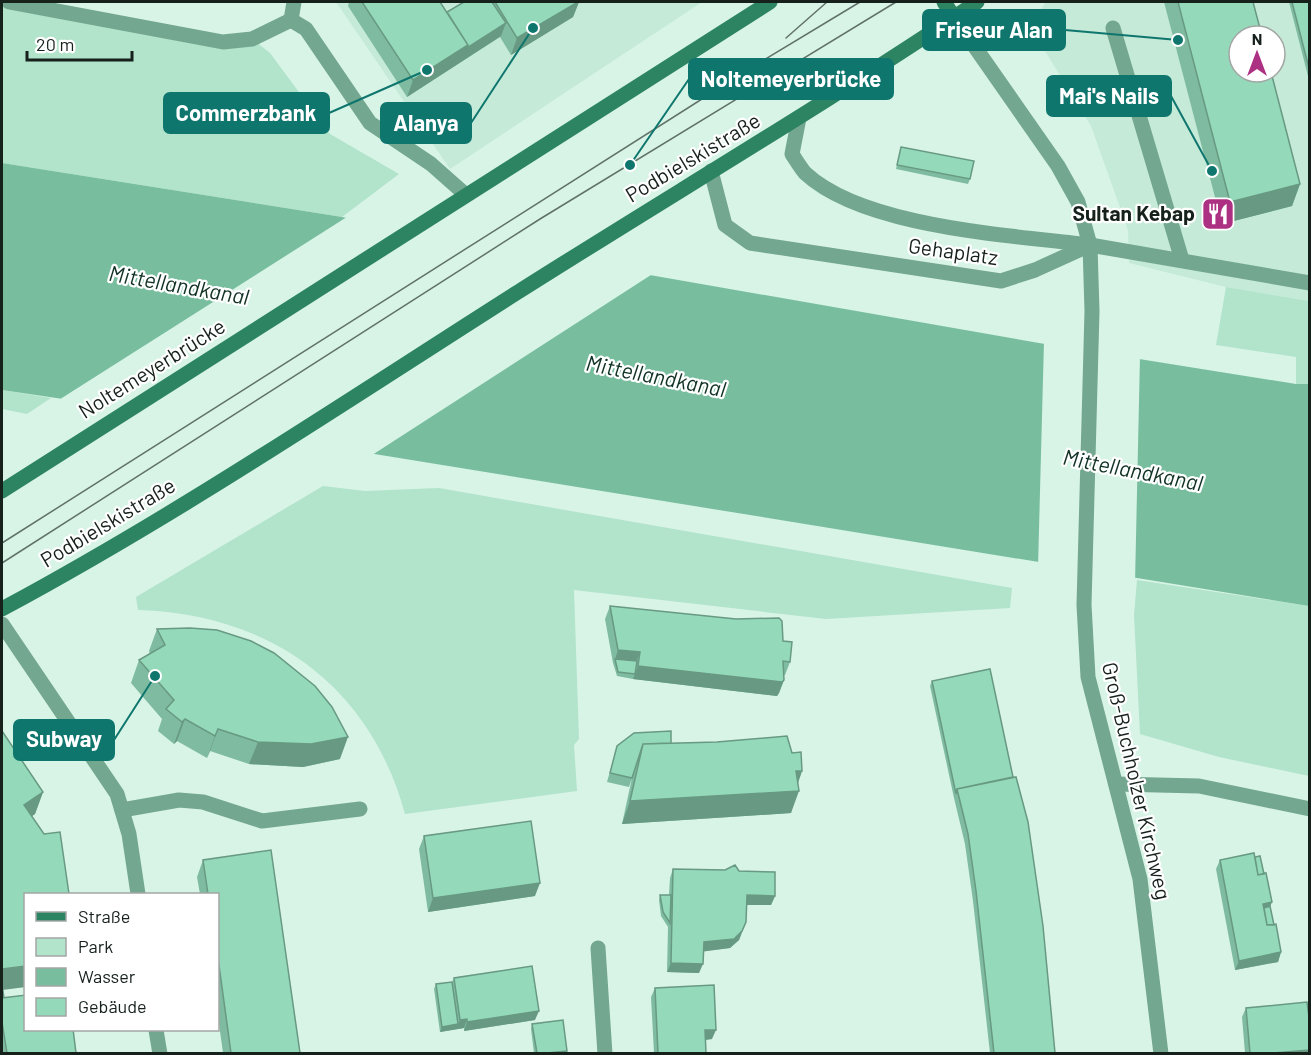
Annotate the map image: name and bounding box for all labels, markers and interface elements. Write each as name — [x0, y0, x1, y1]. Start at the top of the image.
callout: Friseur Alan — [923, 10, 1065, 50]
text: Friseur Alan — [935, 16, 1053, 42]
scale bar — [27, 24, 132, 62]
north arrow — [1227, 24, 1287, 84]
text: N — [1252, 29, 1262, 48]
text: 20 m — [36, 33, 74, 55]
callout: Noltemeyerbrücke — [689, 59, 893, 99]
text: Noltemeyerbrücke — [701, 65, 881, 91]
callout: Mai's Nails — [1047, 76, 1171, 116]
text: Mai's Nails — [1059, 82, 1159, 108]
callout: Commerzbank — [164, 93, 329, 133]
text: Commerzbank — [176, 99, 317, 125]
callout: Alanya — [381, 103, 471, 143]
street label: Podbielskistraße — [620, 107, 764, 207]
text: Alanya — [393, 109, 459, 135]
restaurant icon: Sultan Kebap — [1200, 196, 1236, 232]
place label: Sultan Kebap — [1072, 200, 1195, 225]
street label: Gehaplatz — [907, 232, 1000, 269]
water label: Mittellandkanal — [107, 259, 251, 309]
street label: Noltemeyerbrücke — [73, 313, 229, 423]
water label: Mittellandkanal — [584, 349, 728, 401]
water label: Mittellandkanal — [1061, 443, 1205, 495]
street label: Podbielskistraße — [35, 472, 179, 572]
street label: Groß-Buchholzer Kirchweg — [1098, 659, 1177, 902]
callout: Subway — [14, 720, 114, 760]
text: Subway — [26, 725, 102, 751]
legend — [24, 893, 219, 1031]
text: Straße — [78, 905, 130, 927]
text: Park — [78, 935, 113, 957]
text: Wasser — [78, 965, 136, 987]
text: Gebäude — [78, 995, 147, 1017]

